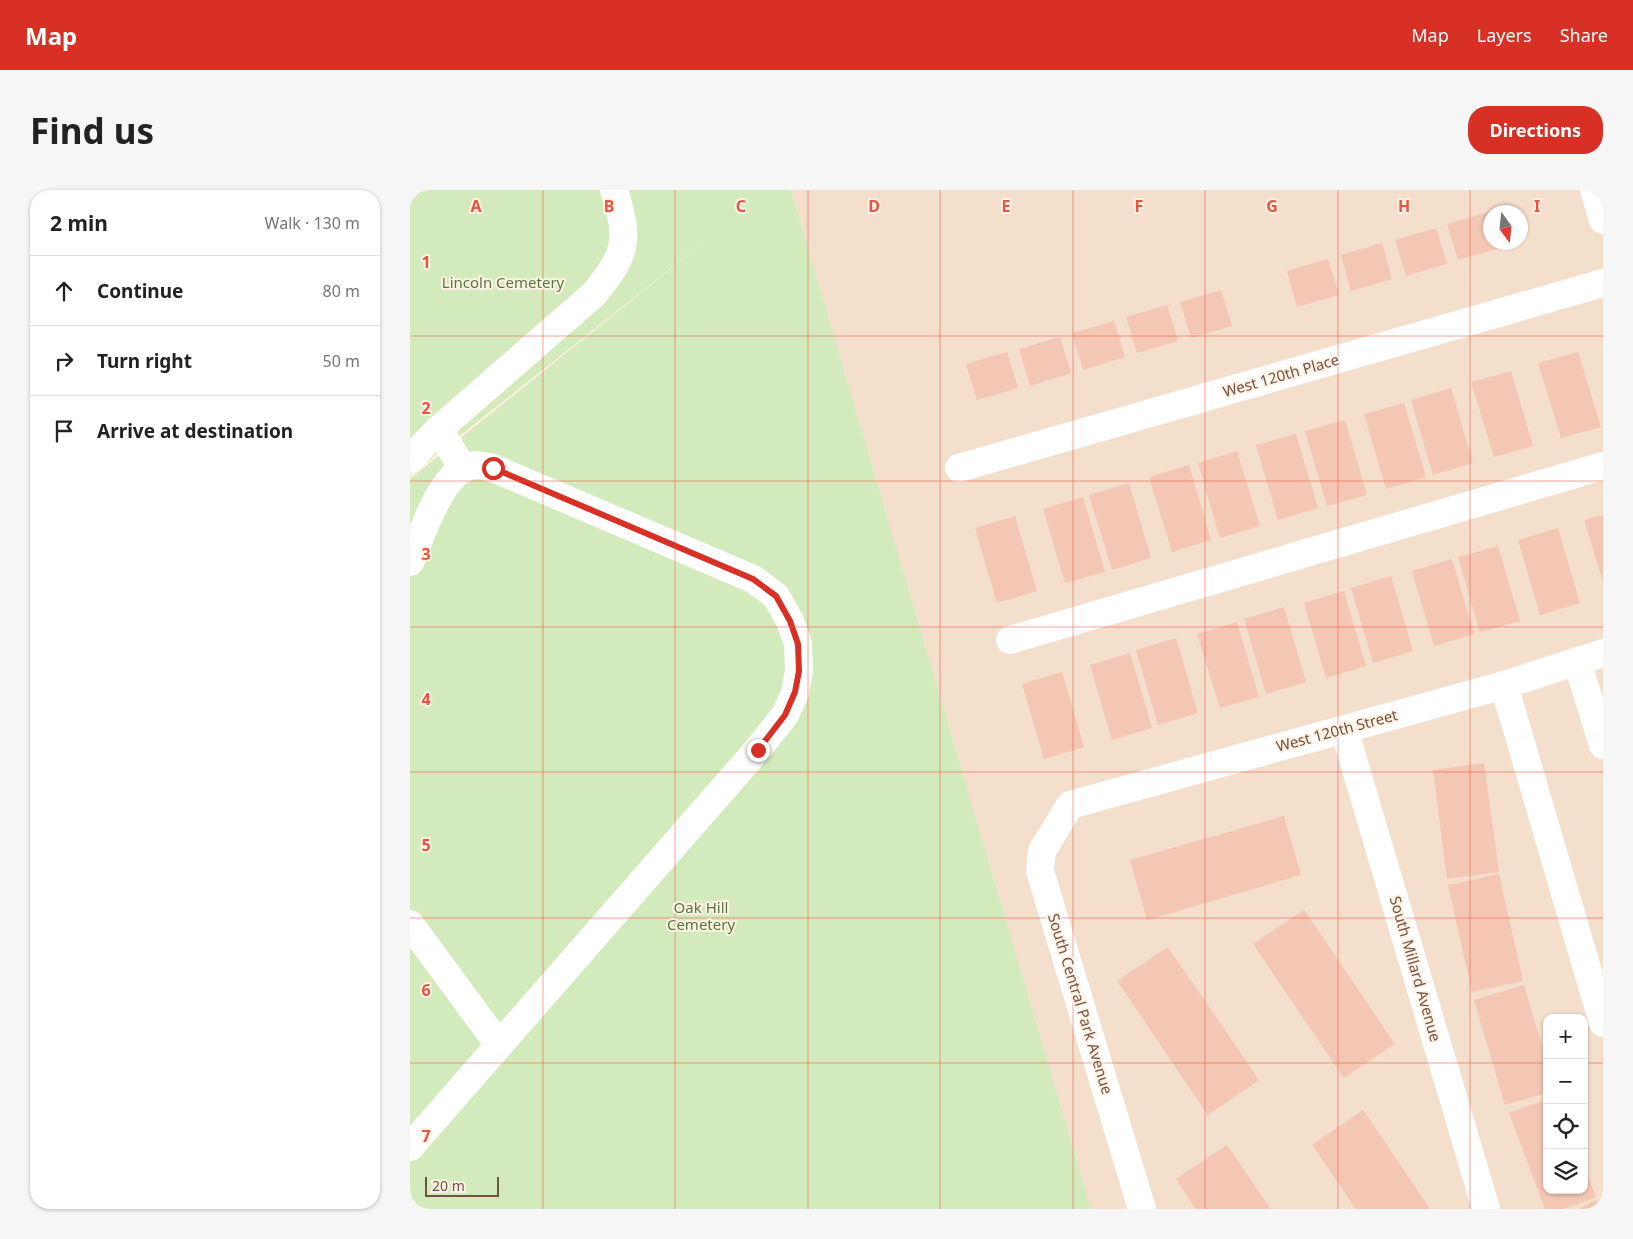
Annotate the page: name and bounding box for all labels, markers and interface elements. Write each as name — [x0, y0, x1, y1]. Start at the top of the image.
text: Map — [25, 19, 77, 52]
text: Map — [1411, 23, 1449, 47]
text: Layers — [1477, 23, 1532, 47]
text: Share — [1560, 23, 1608, 47]
button: Directions — [1468, 106, 1603, 154]
text: Find us — [30, 107, 154, 154]
text: A — [470, 195, 482, 217]
text: B — [604, 195, 614, 217]
text: C — [736, 195, 746, 217]
text: D — [868, 195, 880, 217]
text: E — [1002, 195, 1011, 217]
text: F — [1135, 195, 1143, 217]
text: G — [1266, 195, 1278, 217]
text: H — [1398, 195, 1410, 217]
text: I — [1534, 195, 1540, 217]
north arrow — [1483, 205, 1528, 250]
text: 2 min — [50, 209, 108, 237]
text: Walk · 130 m — [265, 212, 360, 234]
text: 1 — [421, 251, 431, 273]
park label: Lincoln Cemetery — [442, 272, 565, 292]
icon: ahead — [50, 277, 78, 305]
text: Continue — [97, 278, 183, 304]
text: 80 m — [323, 280, 360, 302]
icon: right — [50, 347, 78, 375]
text: Turn right — [97, 348, 192, 374]
street label: West 120th Place — [1220, 349, 1341, 401]
text: 50 m — [323, 350, 360, 372]
text: 2 — [421, 397, 431, 419]
icon: arrive — [50, 417, 78, 445]
text: Arrive at destination — [97, 418, 293, 444]
route start — [482, 457, 505, 480]
text: 3 — [421, 543, 431, 565]
text: 4 — [421, 688, 431, 710]
street label: West 120th Street — [1274, 704, 1400, 756]
route end — [747, 739, 770, 762]
text: 5 — [421, 834, 431, 856]
street label: South Millard Avenue — [1386, 894, 1446, 1044]
park label: Oak Hill Cemetery — [667, 897, 735, 934]
street label: South Central Park Avenue — [1044, 911, 1118, 1097]
text: 6 — [421, 979, 431, 1001]
map controls — [1543, 1014, 1588, 1194]
button: + — [1543, 1014, 1588, 1059]
button: − — [1543, 1059, 1588, 1104]
button: locate — [1543, 1104, 1588, 1149]
text: 7 — [421, 1125, 431, 1147]
button: layers — [1543, 1149, 1588, 1194]
scale bar — [425, 1174, 499, 1197]
text: 20 m — [432, 1176, 465, 1195]

